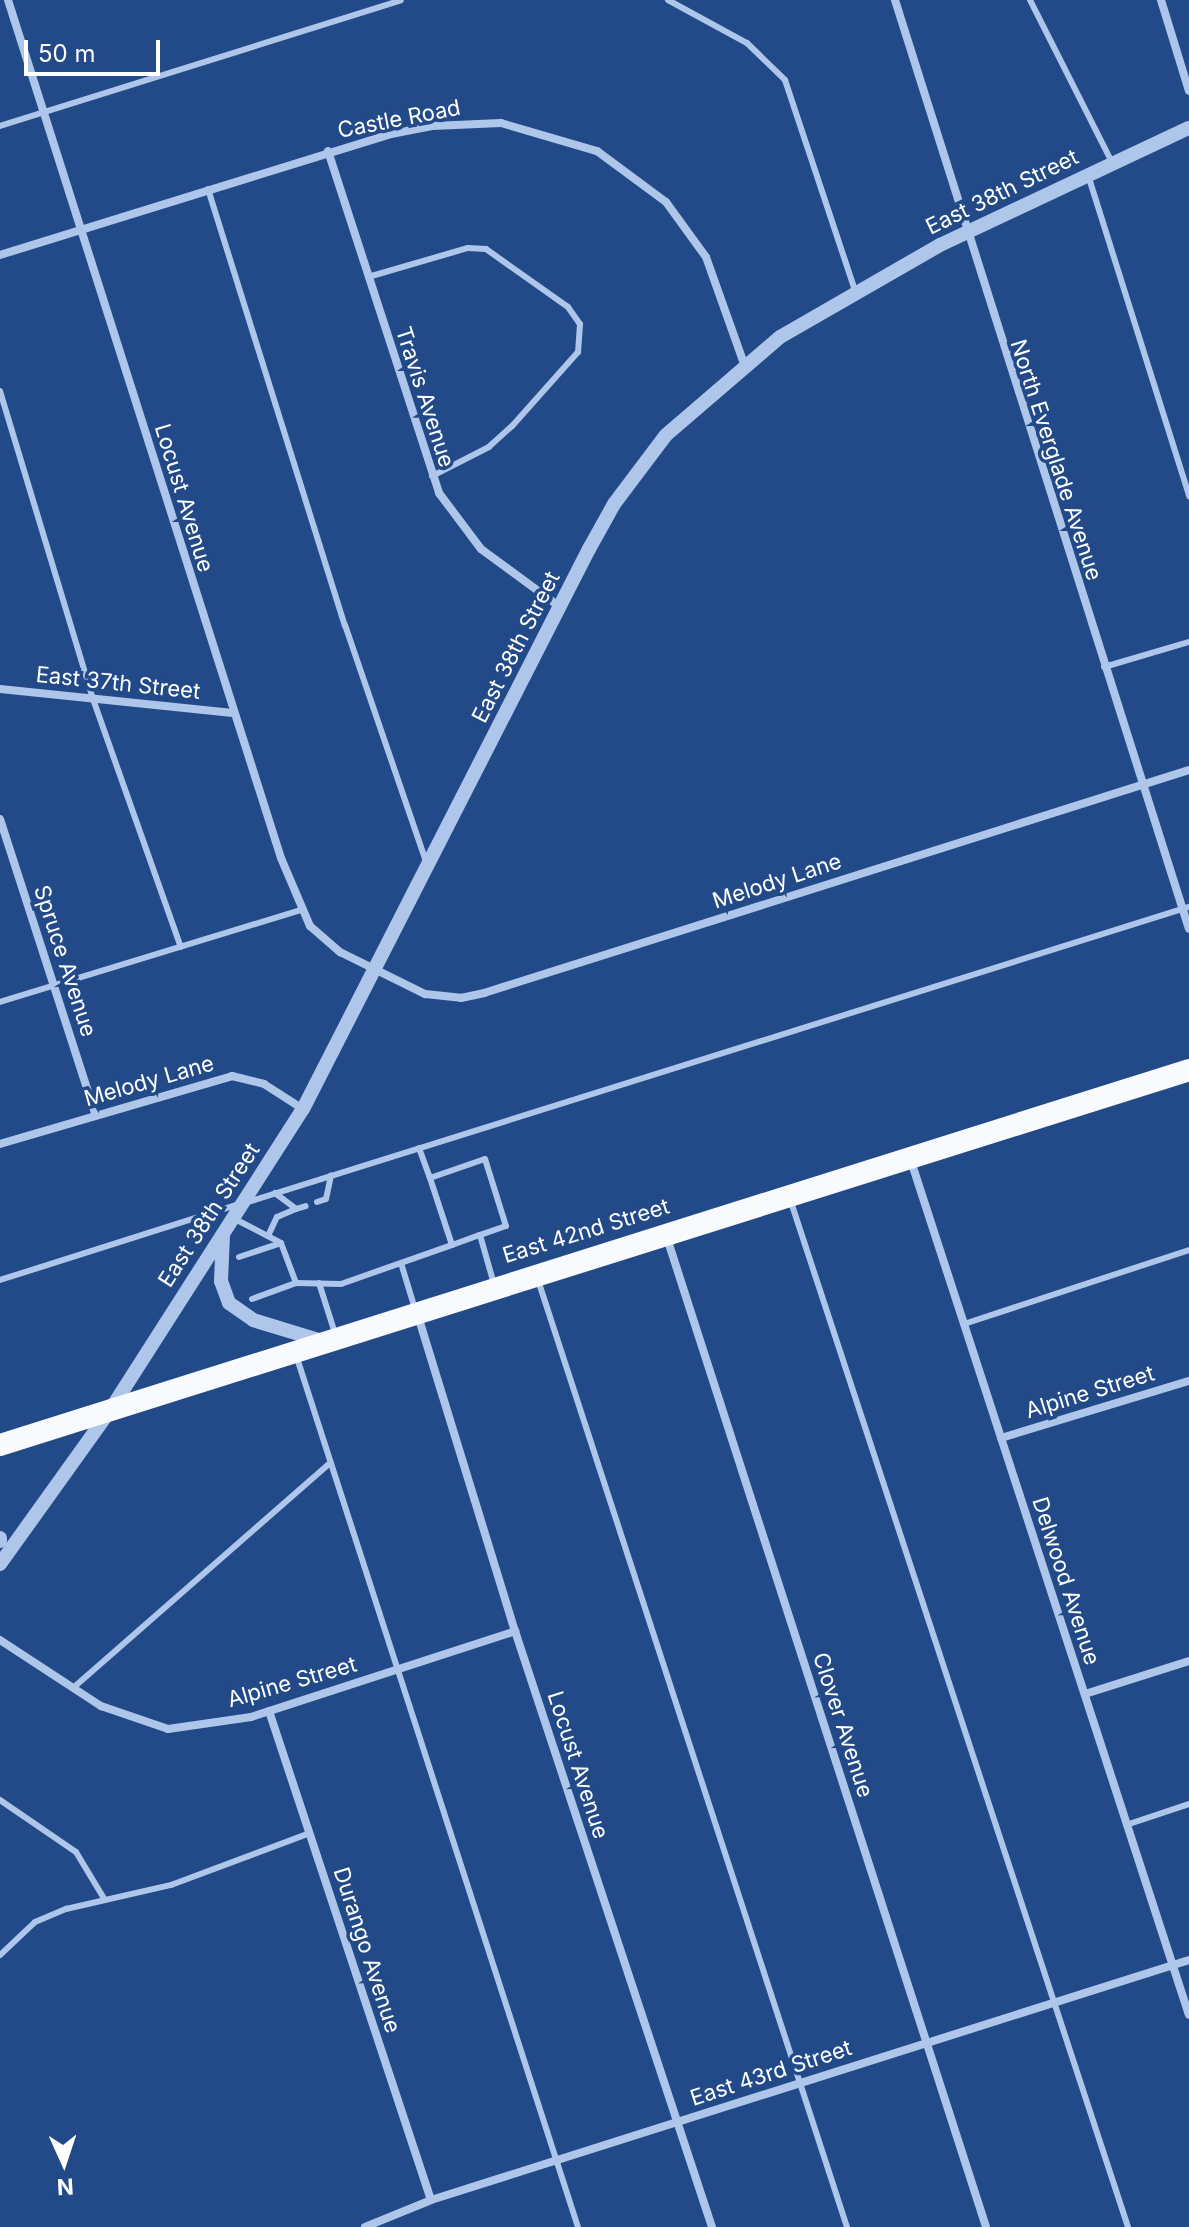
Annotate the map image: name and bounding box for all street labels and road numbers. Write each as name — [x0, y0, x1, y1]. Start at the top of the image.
street label: Castle Road — [335, 94, 463, 144]
street label: East 38th Street — [922, 144, 1082, 240]
street label: Travis Avenue — [390, 323, 460, 471]
street label: North Everglade Avenue — [1005, 336, 1107, 584]
street label: Locust Avenue — [149, 421, 219, 575]
street label: East 38th Street — [467, 567, 565, 727]
street label: East 37th Street — [35, 661, 201, 705]
street label: Melody Lane — [709, 848, 845, 914]
street label: Spruce Avenue — [28, 882, 102, 1040]
street label: Melody Lane — [81, 1050, 217, 1112]
street label: East 38th Street — [153, 1138, 265, 1292]
street label: East 42nd Street — [499, 1193, 673, 1269]
street label: Alpine Street — [1022, 1360, 1158, 1424]
street label: Delwood Avenue — [1026, 1494, 1106, 1668]
street label: Clover Avenue — [807, 1649, 879, 1801]
street label: Alpine Street — [224, 1651, 360, 1713]
street label: Locust Avenue — [542, 1688, 614, 1842]
street label: Durango Avenue — [328, 1864, 406, 2036]
street label: East 43rd Street — [687, 2034, 855, 2112]

